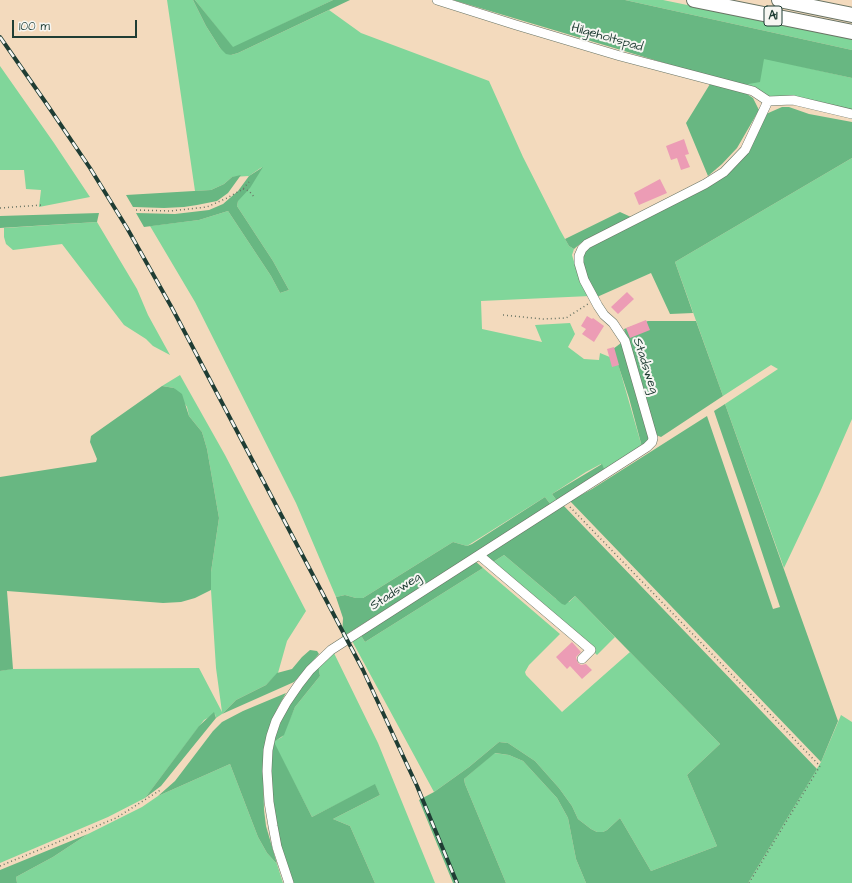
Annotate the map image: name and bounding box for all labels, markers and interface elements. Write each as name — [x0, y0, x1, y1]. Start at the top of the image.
road number: A1 — [764, 6, 782, 26]
scale bar — [14, 12, 139, 38]
text: 100 m — [19, 18, 50, 35]
street label: Hilgeholtspad — [569, 20, 645, 56]
street label: Stadsweg — [629, 336, 661, 396]
street label: Stadsweg — [368, 570, 424, 614]

